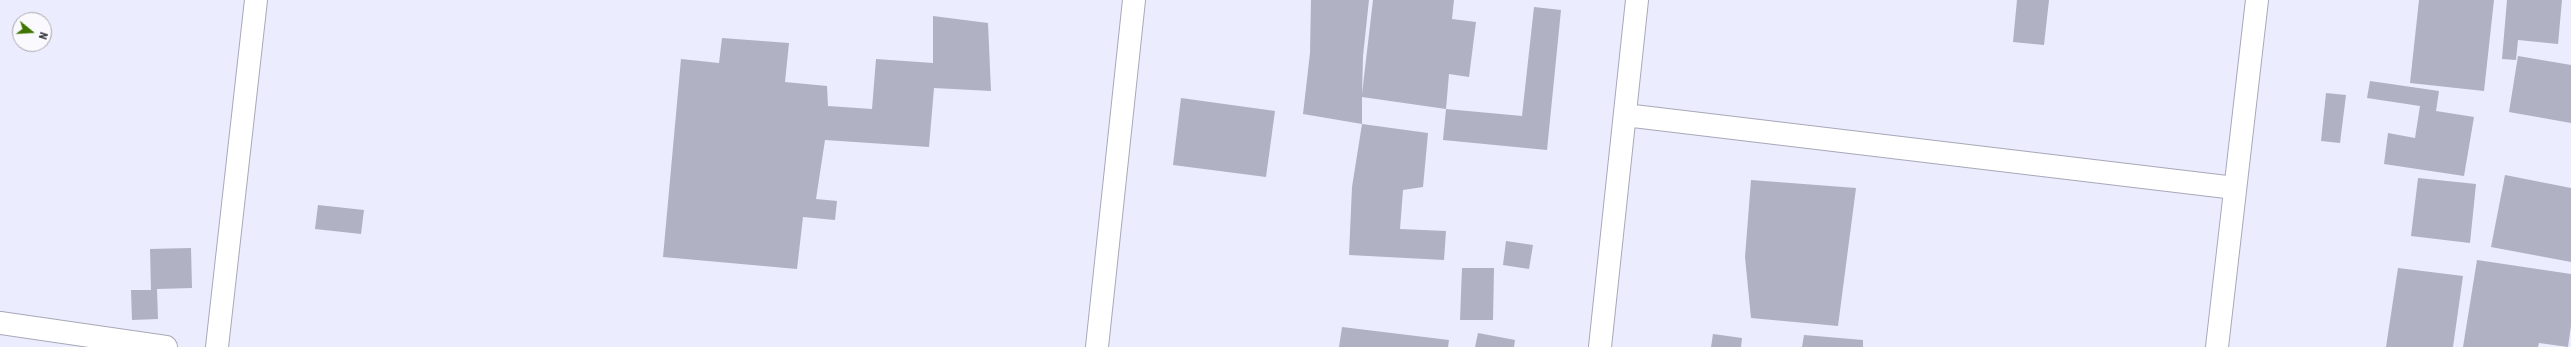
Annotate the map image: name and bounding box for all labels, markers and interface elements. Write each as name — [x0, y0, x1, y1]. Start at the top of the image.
north arrow — [12, 12, 52, 52]
text: N — [36, 30, 50, 41]

